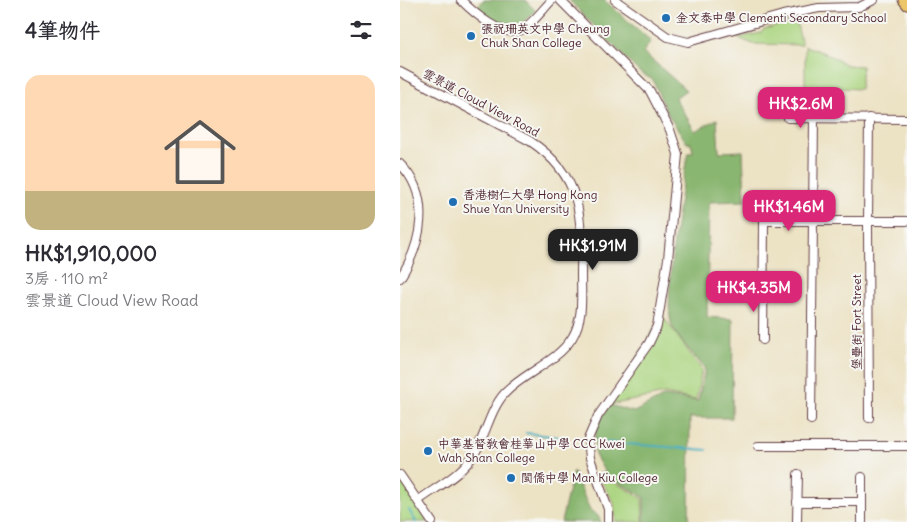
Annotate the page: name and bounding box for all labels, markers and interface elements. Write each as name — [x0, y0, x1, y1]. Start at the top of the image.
place label: 金文泰中學 Clementi Secondary School — [676, 10, 887, 25]
marker: 金文泰中學 Clementi Secondary School — [660, 12, 672, 24]
icon: filters — [347, 16, 375, 44]
text: 4筆物件 — [25, 17, 100, 44]
place label: 張祝珊英文中學 Cheung Chuk Shan College — [481, 21, 610, 50]
marker: 張祝珊英文中學 Cheung Chuk Shan College — [465, 30, 477, 42]
street label: 雲景道 Cloud View Road — [420, 65, 542, 140]
pin: HK$2.6M — [755, 86, 847, 129]
text: HK$2.6M — [769, 93, 833, 113]
icon: home — [155, 107, 245, 197]
place label: 香港樹仁大學 Hong Kong Shue Yan University — [463, 187, 597, 216]
pin: HK$1.46M — [737, 190, 841, 232]
marker: 香港樹仁大學 Hong Kong Shue Yan University — [447, 196, 459, 208]
text: HK$1.46M — [754, 196, 824, 216]
pin: HK$1.91M — [541, 228, 645, 271]
text: HK$1.91M — [559, 235, 627, 255]
text: HK$1,910,000 — [25, 240, 157, 267]
text: 3房 · 110 m² — [25, 268, 108, 288]
pin: HK$4.35M — [702, 270, 806, 313]
street label: 堡壘街 Fort Street — [849, 274, 864, 370]
text: HK$4.35M — [717, 277, 791, 297]
text: 雲景道 Cloud View Road — [25, 290, 199, 310]
place label: 中華基督教會桂華山中學 CCC Kwei Wah Shan College — [438, 436, 625, 465]
marker: 中華基督教會桂華山中學 CCC Kwei Wah Shan College — [422, 445, 434, 457]
place label: 閩僑中學 Man Kiu College — [521, 470, 658, 485]
marker: 閩僑中學 Man Kiu College — [505, 472, 517, 484]

